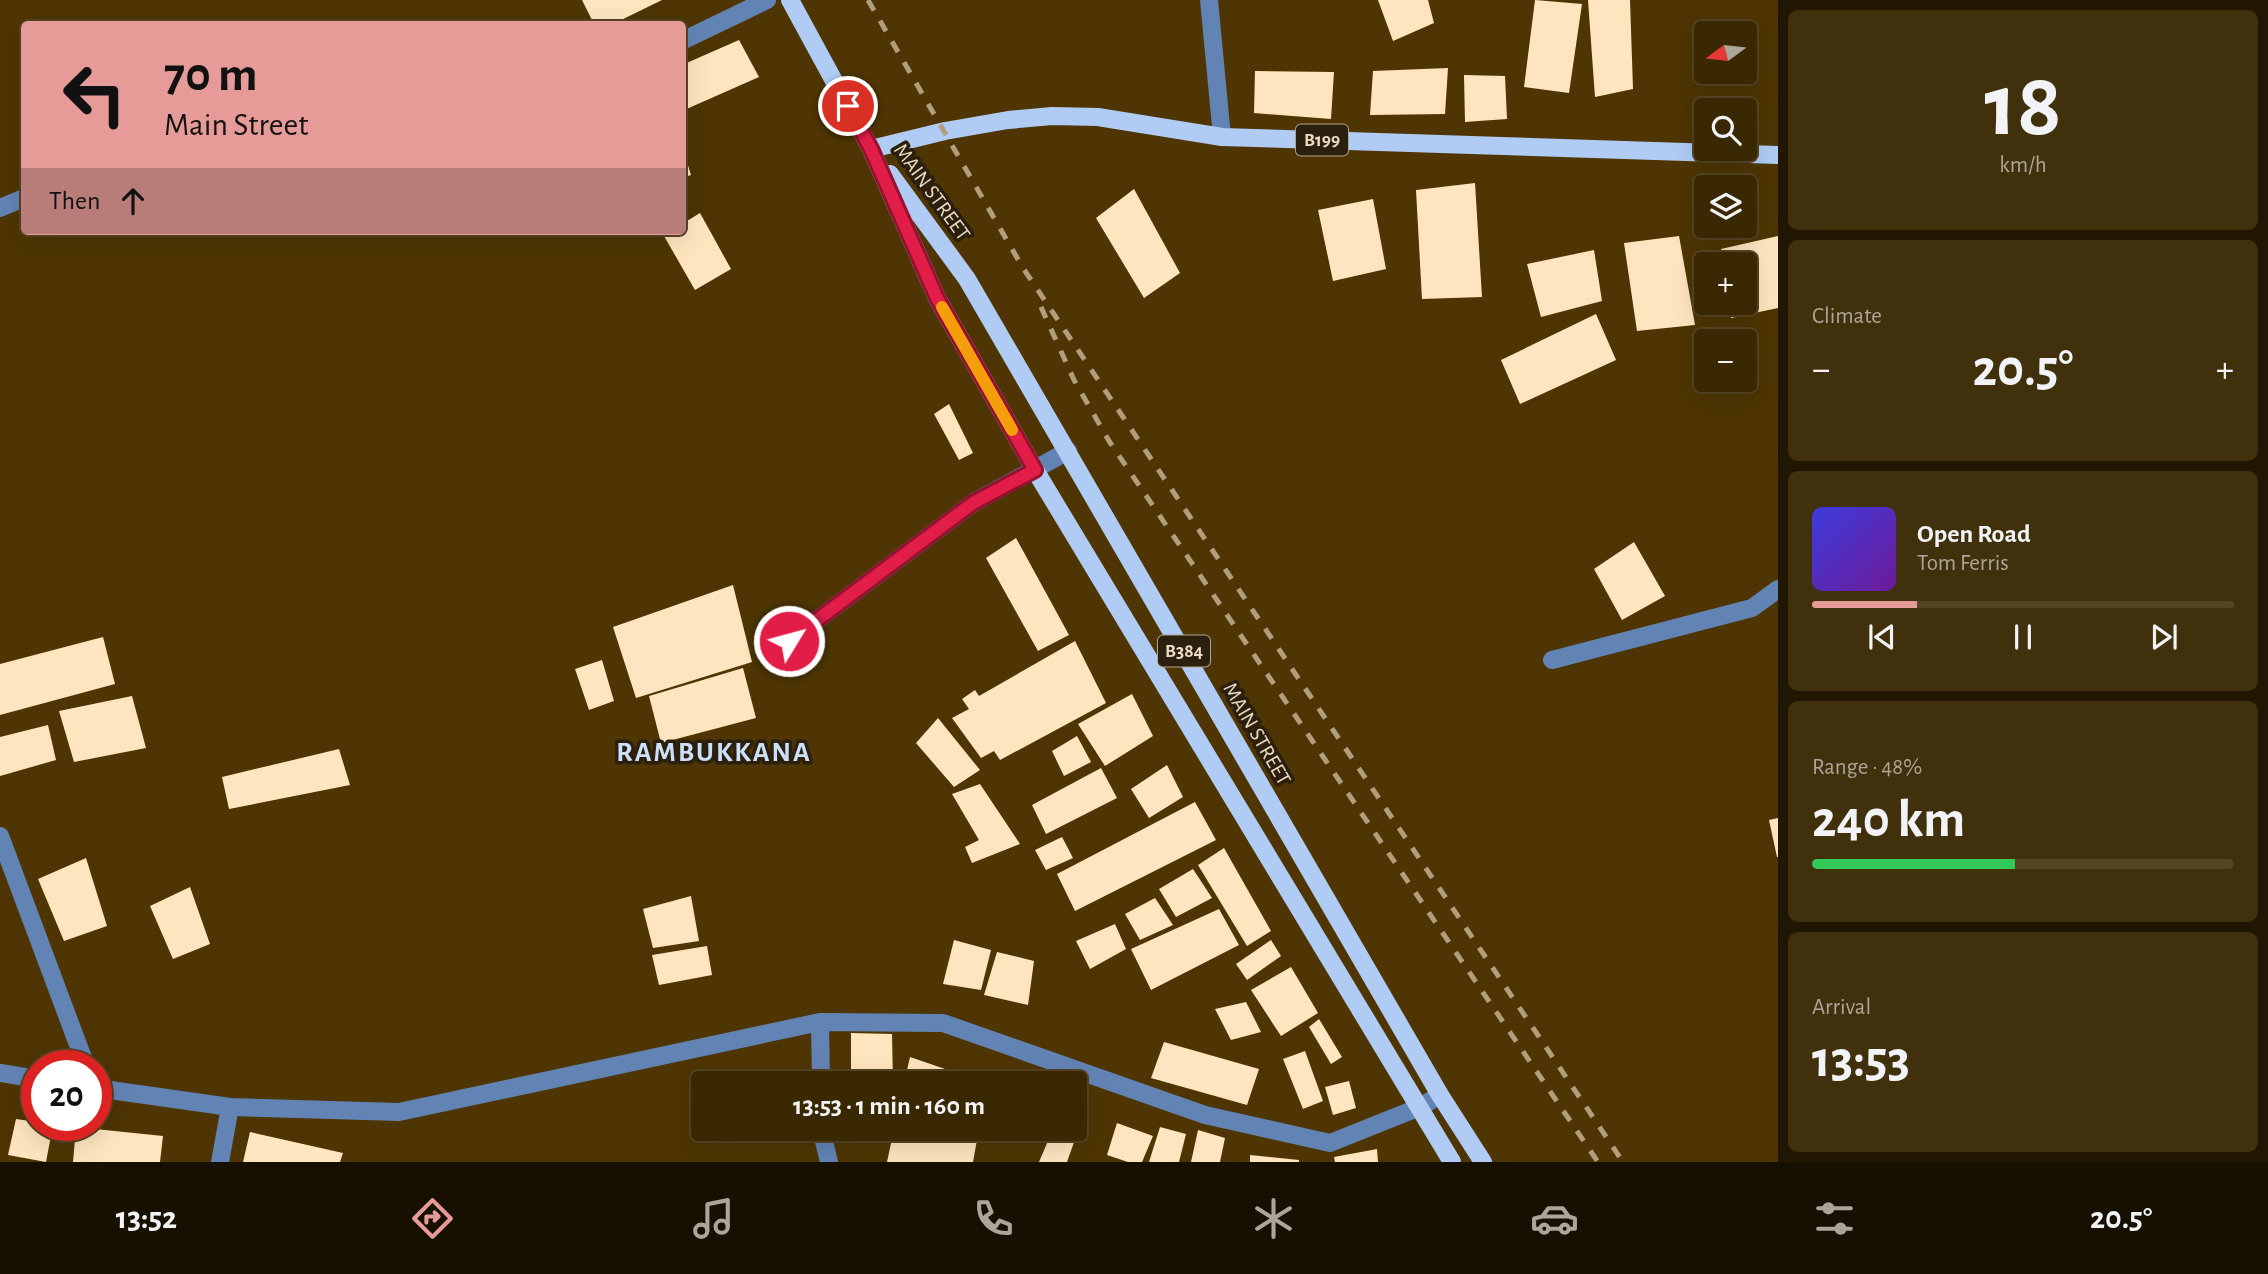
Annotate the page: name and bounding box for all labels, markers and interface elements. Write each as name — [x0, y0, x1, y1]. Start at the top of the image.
north arrow — [1694, 21, 1757, 84]
map controls — [1694, 21, 1757, 392]
icon: left — [49, 49, 140, 140]
text: 70 m — [164, 51, 258, 100]
text: 18 — [1984, 61, 2062, 152]
pin — [818, 76, 878, 136]
icon: arrive — [829, 87, 867, 125]
button: search — [1694, 98, 1757, 161]
text: Main Street — [164, 109, 309, 141]
road number: B199 — [1296, 124, 1348, 156]
street label: MAIN STREET — [890, 140, 974, 244]
text: km/h — [1999, 154, 2047, 177]
button: layers — [1694, 175, 1757, 238]
icon: ahead — [114, 182, 152, 220]
text: Then — [49, 188, 100, 214]
button: + — [1694, 252, 1757, 315]
text: Climate — [1812, 305, 1882, 328]
button: − — [1694, 329, 1757, 392]
text: 20.5° — [1972, 343, 2074, 395]
text: − — [1812, 351, 1830, 389]
text: + — [2216, 351, 2234, 389]
text: Open Road — [1917, 521, 2031, 547]
text: Tom Ferris — [1917, 552, 2009, 575]
position arrow — [752, 604, 826, 678]
icon: previous — [1863, 618, 1901, 656]
icon: pause — [2004, 618, 2042, 656]
icon: next — [2145, 618, 2183, 656]
road number: B384 — [1158, 636, 1210, 666]
street label: MAIN STREET — [1219, 679, 1295, 789]
district label: RAMBUKKANA — [616, 739, 812, 767]
text: Range · 48% — [1812, 756, 1922, 779]
text: 240 km — [1812, 794, 1965, 846]
text: Arrival — [1812, 996, 1871, 1019]
text: 13:53 — [1812, 1034, 1910, 1086]
speed limit sign: 20 — [21, 1050, 112, 1141]
text: 13:53 · 1 min · 160 m — [793, 1093, 985, 1119]
icon: directions — [408, 1194, 457, 1243]
icon: music — [689, 1194, 738, 1243]
icon: phone — [969, 1194, 1018, 1243]
icon: climate — [1249, 1194, 1298, 1243]
icon: car — [1530, 1194, 1579, 1243]
icon: filters — [1810, 1194, 1859, 1243]
text: 13:52 — [116, 1202, 177, 1234]
text: 20.5° — [2090, 1202, 2152, 1234]

